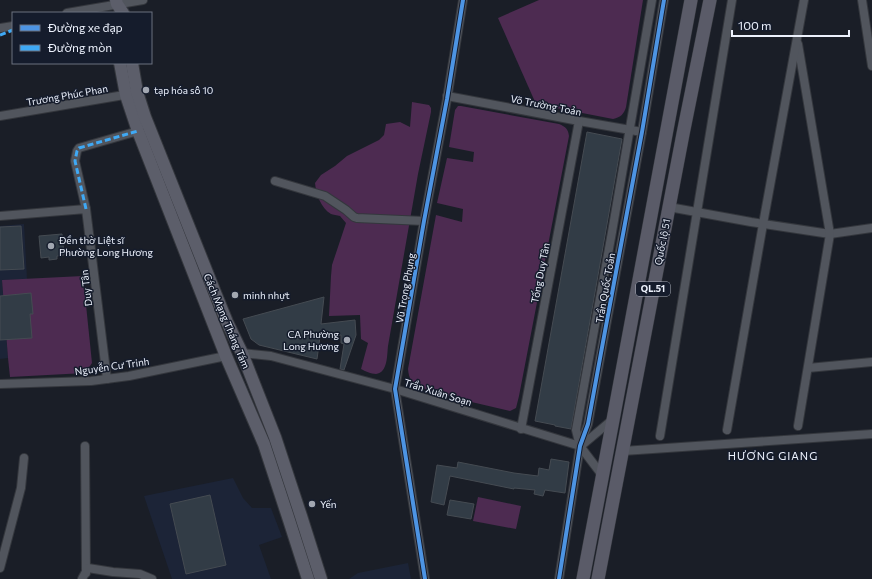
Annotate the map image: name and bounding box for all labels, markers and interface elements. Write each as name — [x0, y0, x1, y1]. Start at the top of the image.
legend — [12, 12, 152, 64]
scale bar — [732, 12, 849, 38]
text: 100 m — [738, 18, 772, 32]
text: Đường xe đạp — [47, 20, 123, 34]
text: Đường mòn — [47, 40, 112, 54]
street label: Trương Phúc Phan — [25, 82, 109, 108]
place label: tạp hóa sô 10 — [154, 84, 213, 96]
marker: tạp hóa sô 10 — [141, 85, 151, 95]
street label: Võ Trường Toản — [510, 92, 582, 118]
street label: Quốc lộ 51 — [652, 218, 672, 266]
place label: Đền thờ Liệt sĩ Phường Long Hương — [58, 234, 153, 258]
marker: Đền thờ Liệt sĩ Phường Long Hương — [46, 241, 56, 251]
street label: Tống Duy Tân — [528, 242, 552, 304]
street label: Vũ Trọng Phụng — [393, 251, 417, 324]
street label: Trần Quốc Toản — [593, 252, 617, 324]
street label: Duy Tân — [78, 269, 94, 307]
street label: Cách Mạng Tháng Tám — [202, 272, 252, 370]
road number: QL.51 — [636, 282, 670, 296]
place label: minh nhựt — [243, 289, 290, 301]
marker: minh nhựt — [230, 290, 240, 300]
place label: CA Phường Long Hương — [283, 328, 340, 352]
marker: CA Phường Long Hương — [342, 335, 352, 345]
street label: Nguyễn Cư Trinh — [74, 355, 150, 377]
street label: Trần Xuân Soạn — [403, 376, 473, 408]
district label: HƯƠNG GIANG — [728, 449, 818, 462]
place label: Yến — [320, 498, 337, 510]
marker: Yến — [307, 499, 317, 509]

